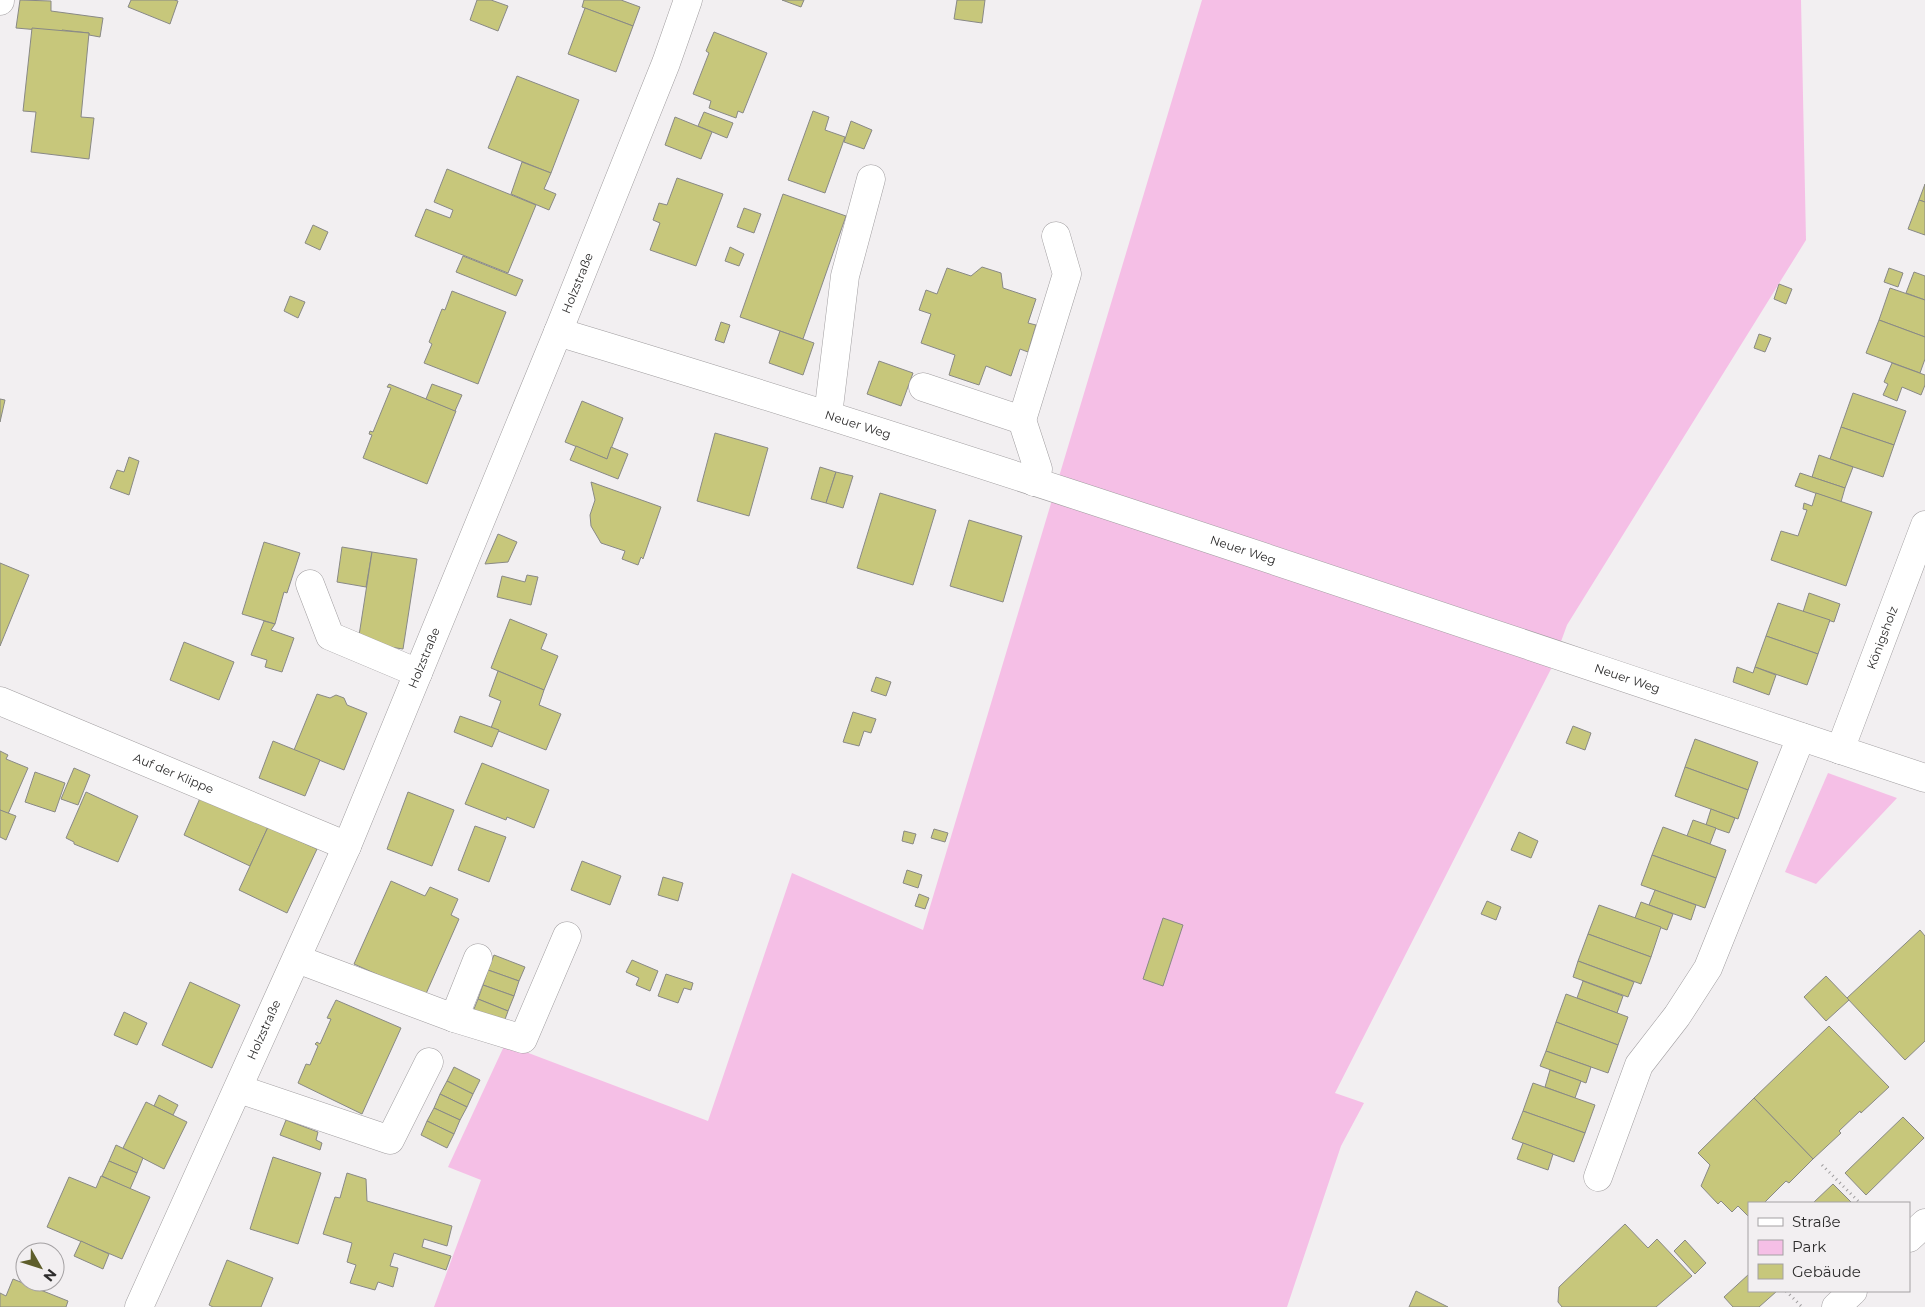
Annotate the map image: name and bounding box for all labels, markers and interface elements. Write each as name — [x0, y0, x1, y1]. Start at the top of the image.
street label: Holzstraße — [558, 250, 596, 316]
street label: Neuer Weg — [823, 407, 893, 442]
street label: Neuer Weg — [1208, 532, 1278, 568]
street label: Königsholz — [1863, 604, 1901, 671]
street label: Holzstraße — [405, 625, 443, 690]
street label: Neuer Weg — [1593, 660, 1662, 696]
street label: Auf der Klippe — [131, 750, 216, 796]
street label: Holzstraße — [244, 997, 284, 1062]
legend — [1748, 1202, 1910, 1292]
text: Straße — [1792, 1212, 1841, 1231]
text: Park — [1792, 1237, 1826, 1256]
north arrow — [15, 1242, 65, 1292]
text: Gebäude — [1792, 1262, 1861, 1281]
text: N — [40, 1265, 61, 1285]

